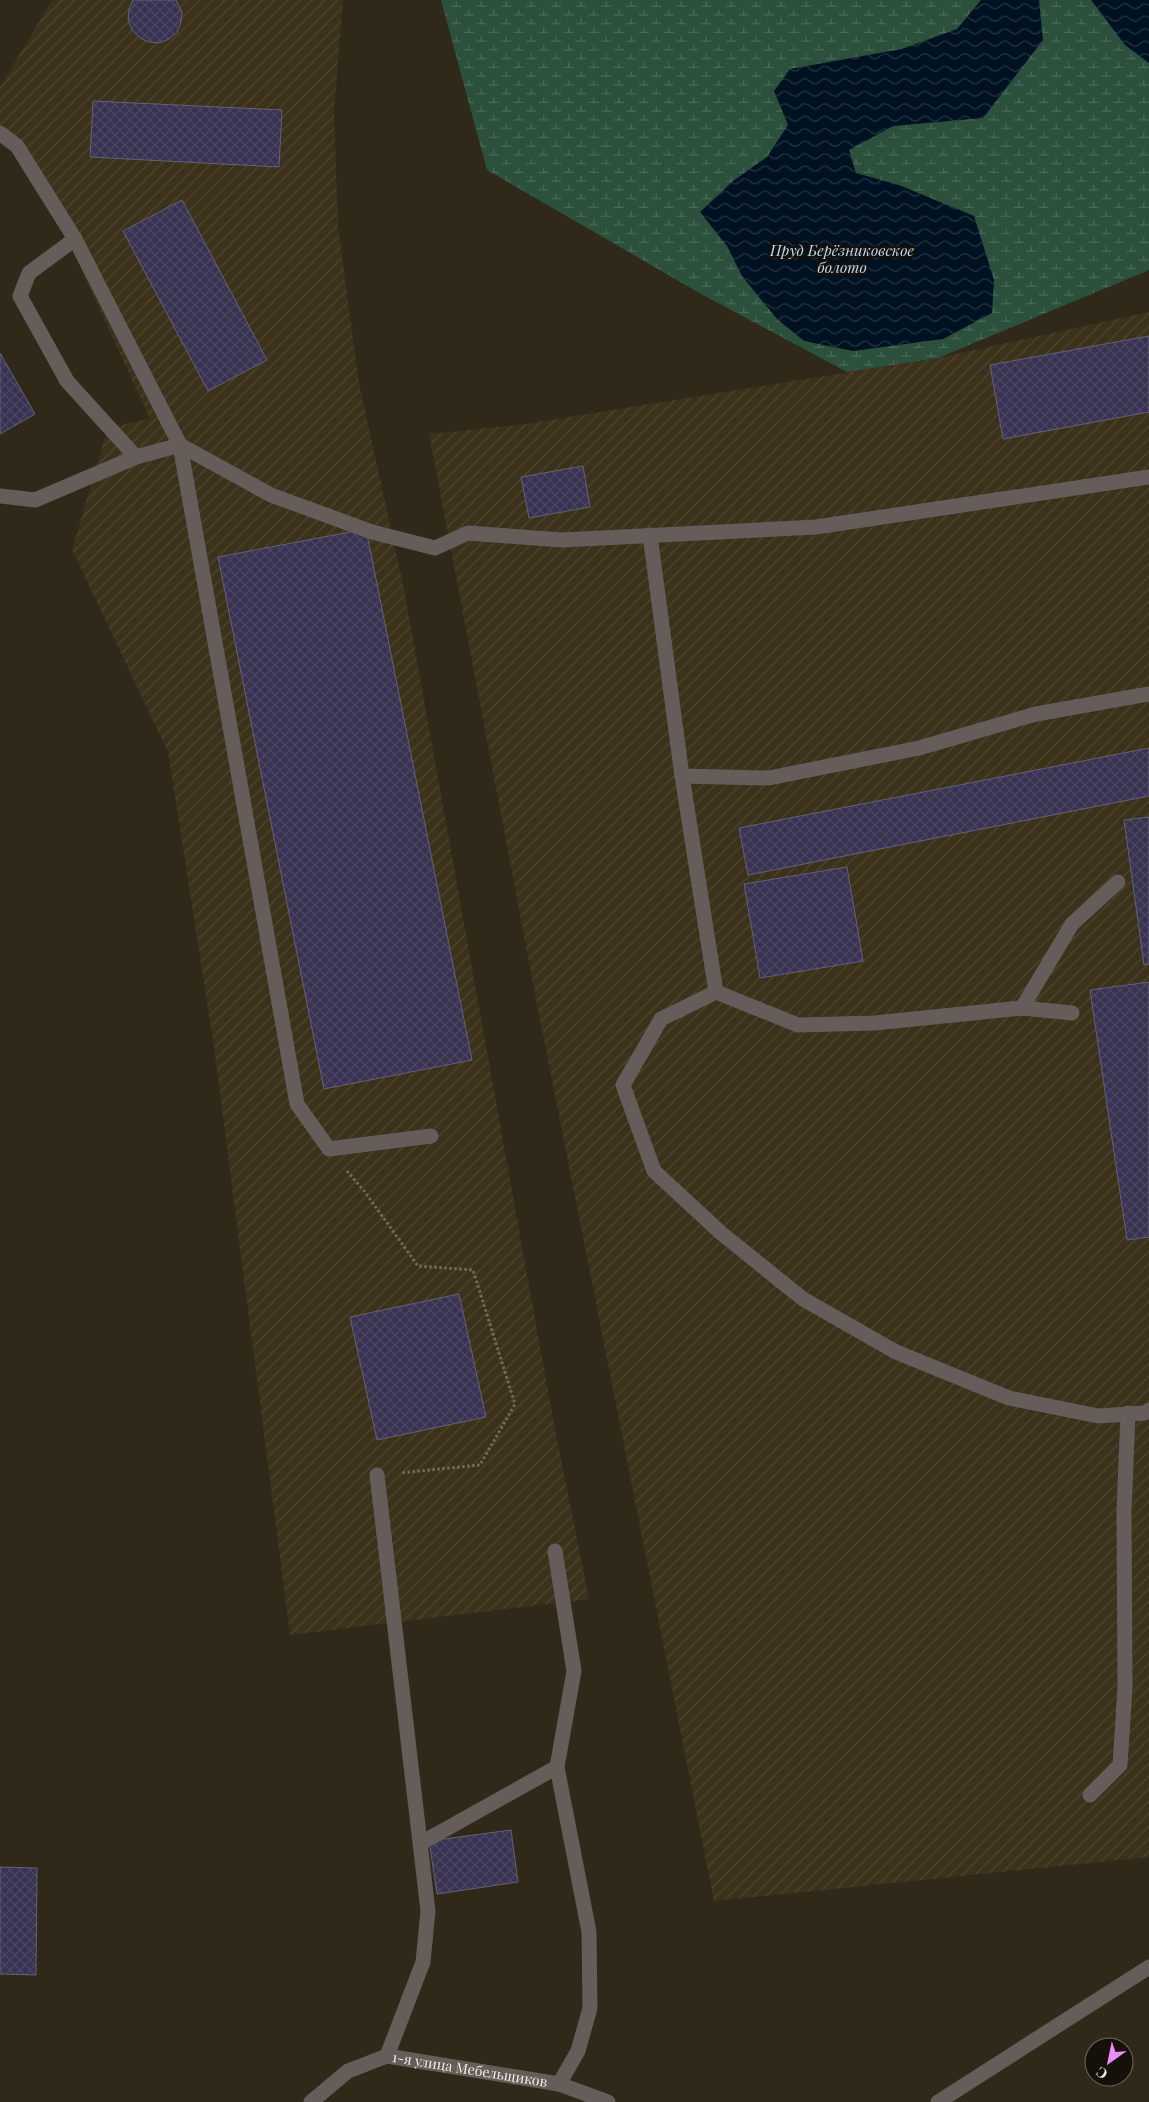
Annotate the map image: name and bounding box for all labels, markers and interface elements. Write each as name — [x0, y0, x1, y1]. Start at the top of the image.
water label: Пруд Берёзниковское болото — [769, 240, 915, 277]
north arrow — [1084, 2037, 1134, 2087]
street label: 1-я улица Мебельщиков — [391, 2047, 549, 2091]
text: С — [1092, 2063, 1111, 2084]

